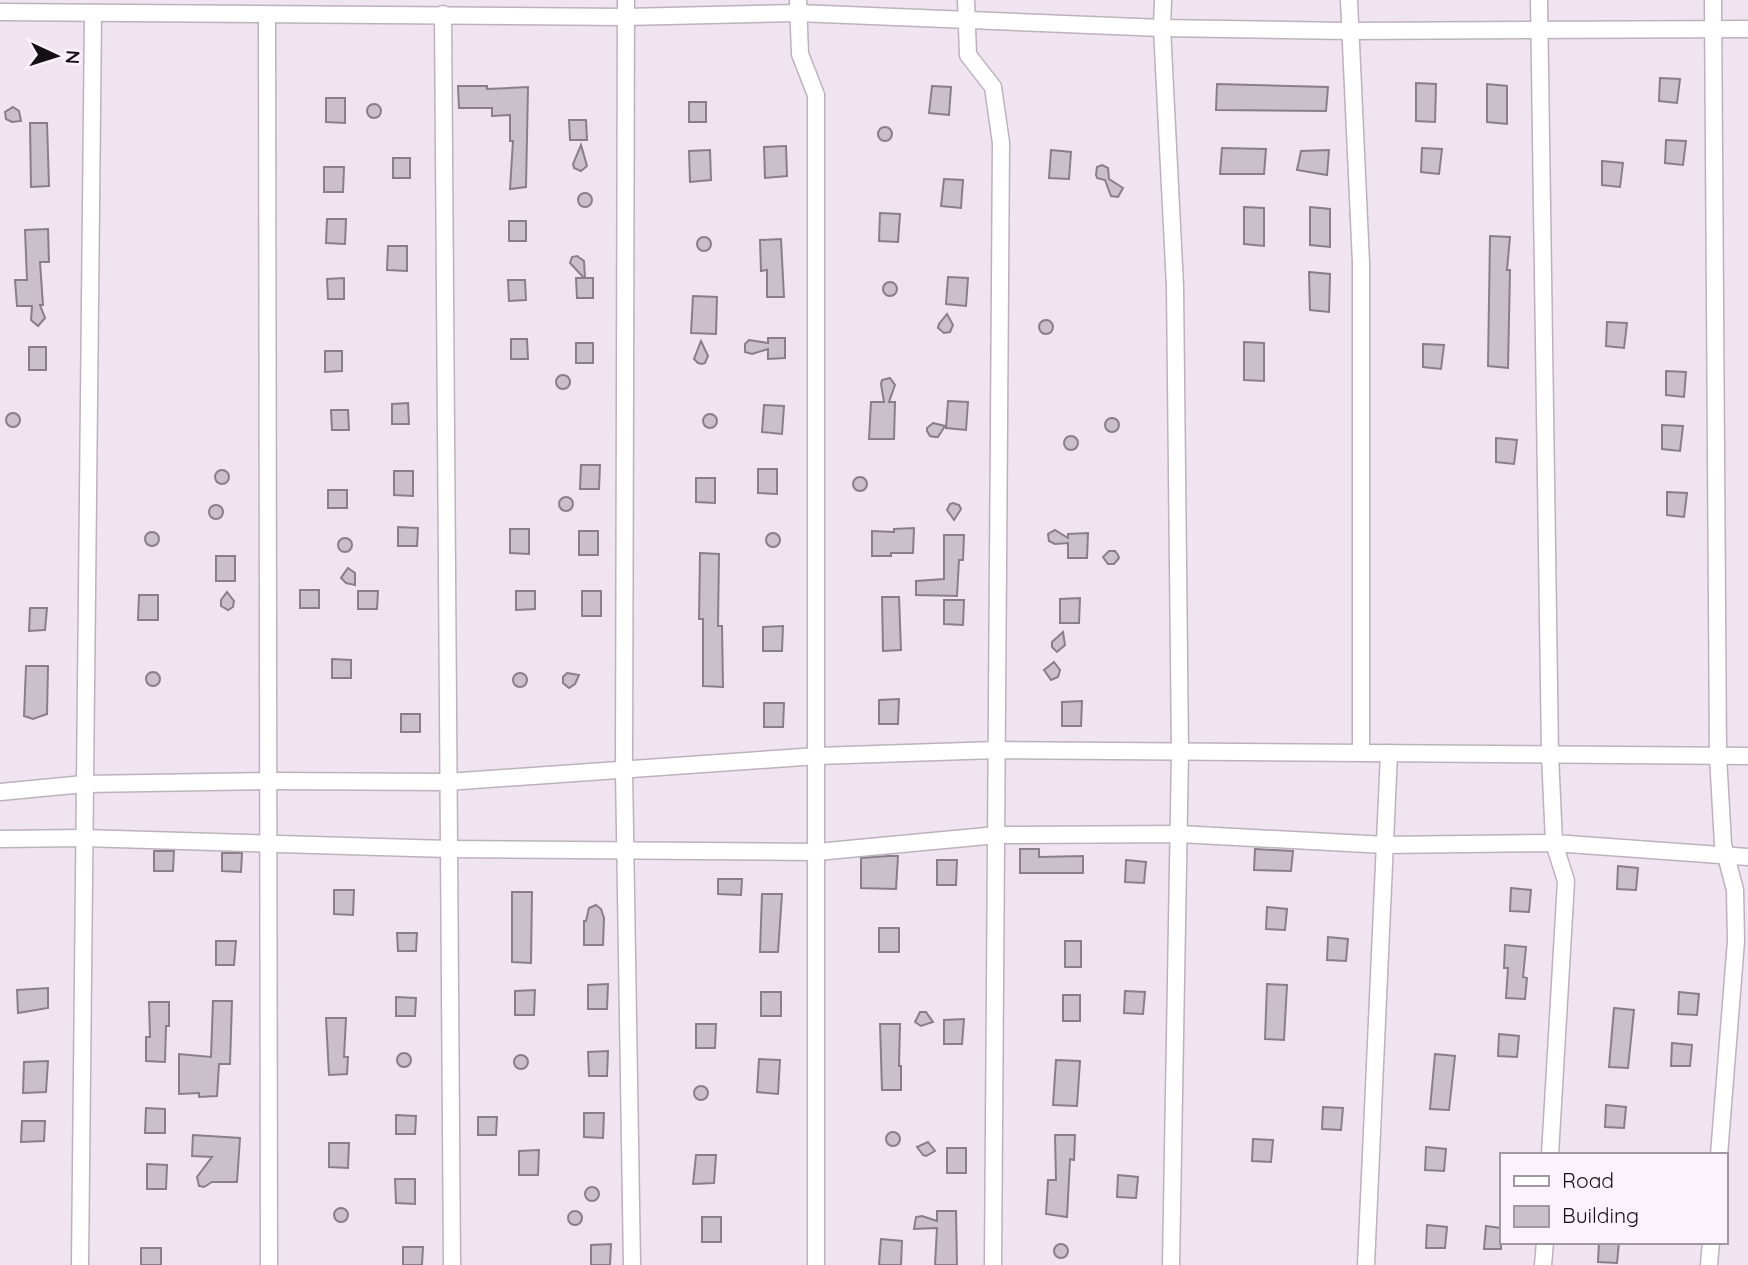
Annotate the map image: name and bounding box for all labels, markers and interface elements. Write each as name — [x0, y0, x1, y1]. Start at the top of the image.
north arrow — [21, 21, 91, 91]
text: N — [61, 49, 85, 65]
legend — [1500, 1153, 1727, 1244]
text: Road — [1562, 1167, 1614, 1193]
text: Building — [1562, 1202, 1639, 1228]

